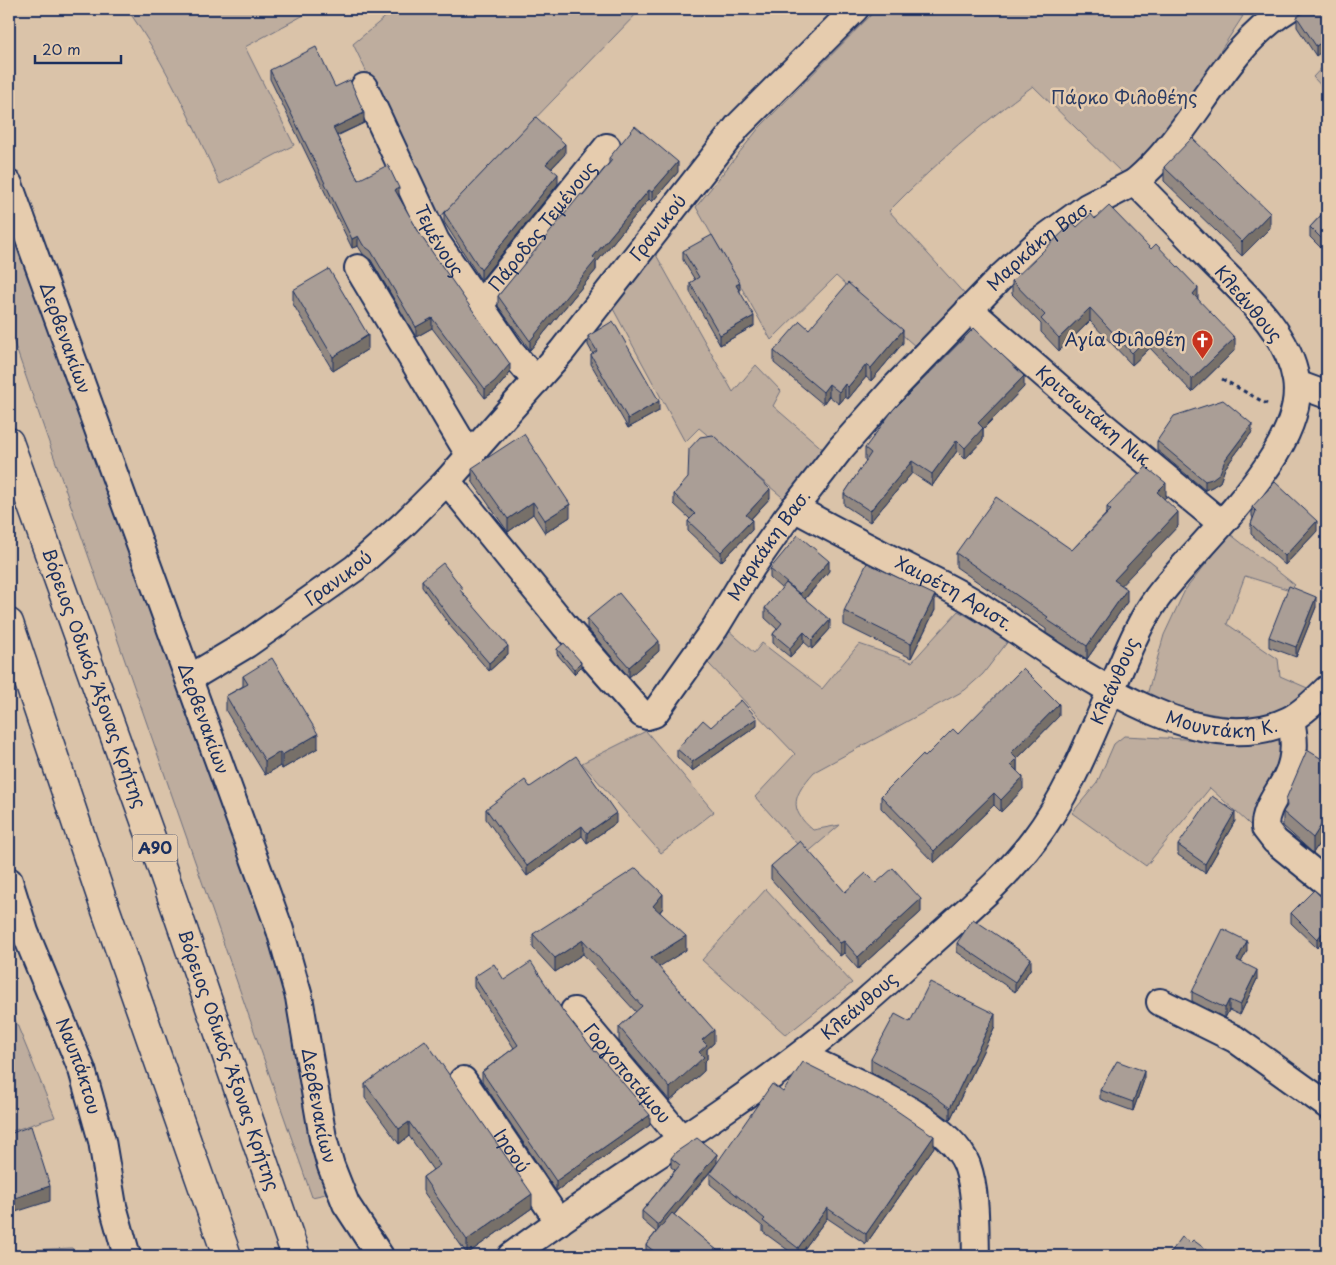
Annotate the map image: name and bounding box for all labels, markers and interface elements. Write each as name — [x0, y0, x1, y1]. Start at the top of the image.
scale bar — [35, 32, 121, 64]
text: 20 m — [42, 37, 81, 60]
park label: Πάρκο Φιλοθέης — [1050, 83, 1198, 110]
street label: Πάροδος Τεμένους — [481, 155, 603, 296]
street label: Γρανικού — [622, 188, 692, 266]
street label: Μαρκάκη Βασ. — [980, 192, 1096, 296]
street label: Τεμένους — [409, 200, 471, 281]
street label: Κλεάνθους — [1209, 259, 1289, 347]
street label: Δερβενακίων — [34, 278, 99, 397]
place label: Αγία Φιλοθέη — [1064, 325, 1186, 352]
church icon: Αγία Φιλοθέη — [1190, 328, 1214, 359]
street label: Κριτσωτάκη Νικ. — [1030, 358, 1161, 475]
street label: Μαρκάκη Βασ. — [720, 483, 816, 605]
street label: Βόρειος Οδικός Άξονας Κρήτης — [36, 544, 154, 812]
street label: Γρανικού — [298, 544, 378, 612]
street label: Χαιρέτη Αριστ. — [891, 548, 1020, 637]
street label: Κλεάνθους — [1083, 632, 1144, 729]
street label: Δερβενακίων — [172, 659, 237, 778]
street label: Μουντάκη Κ. — [1162, 702, 1281, 743]
road number: Α90 — [132, 834, 178, 861]
street label: Βόρειος Οδικός Άξονας Κρήτης — [172, 925, 287, 1194]
street label: Κλεάνθους — [814, 965, 903, 1046]
street label: Ναυπάκτου — [50, 1013, 109, 1117]
street label: Γοργοποτάμου — [578, 1017, 678, 1129]
street label: Δερβενακίων — [296, 1046, 345, 1166]
street label: Ιησού — [488, 1123, 537, 1178]

